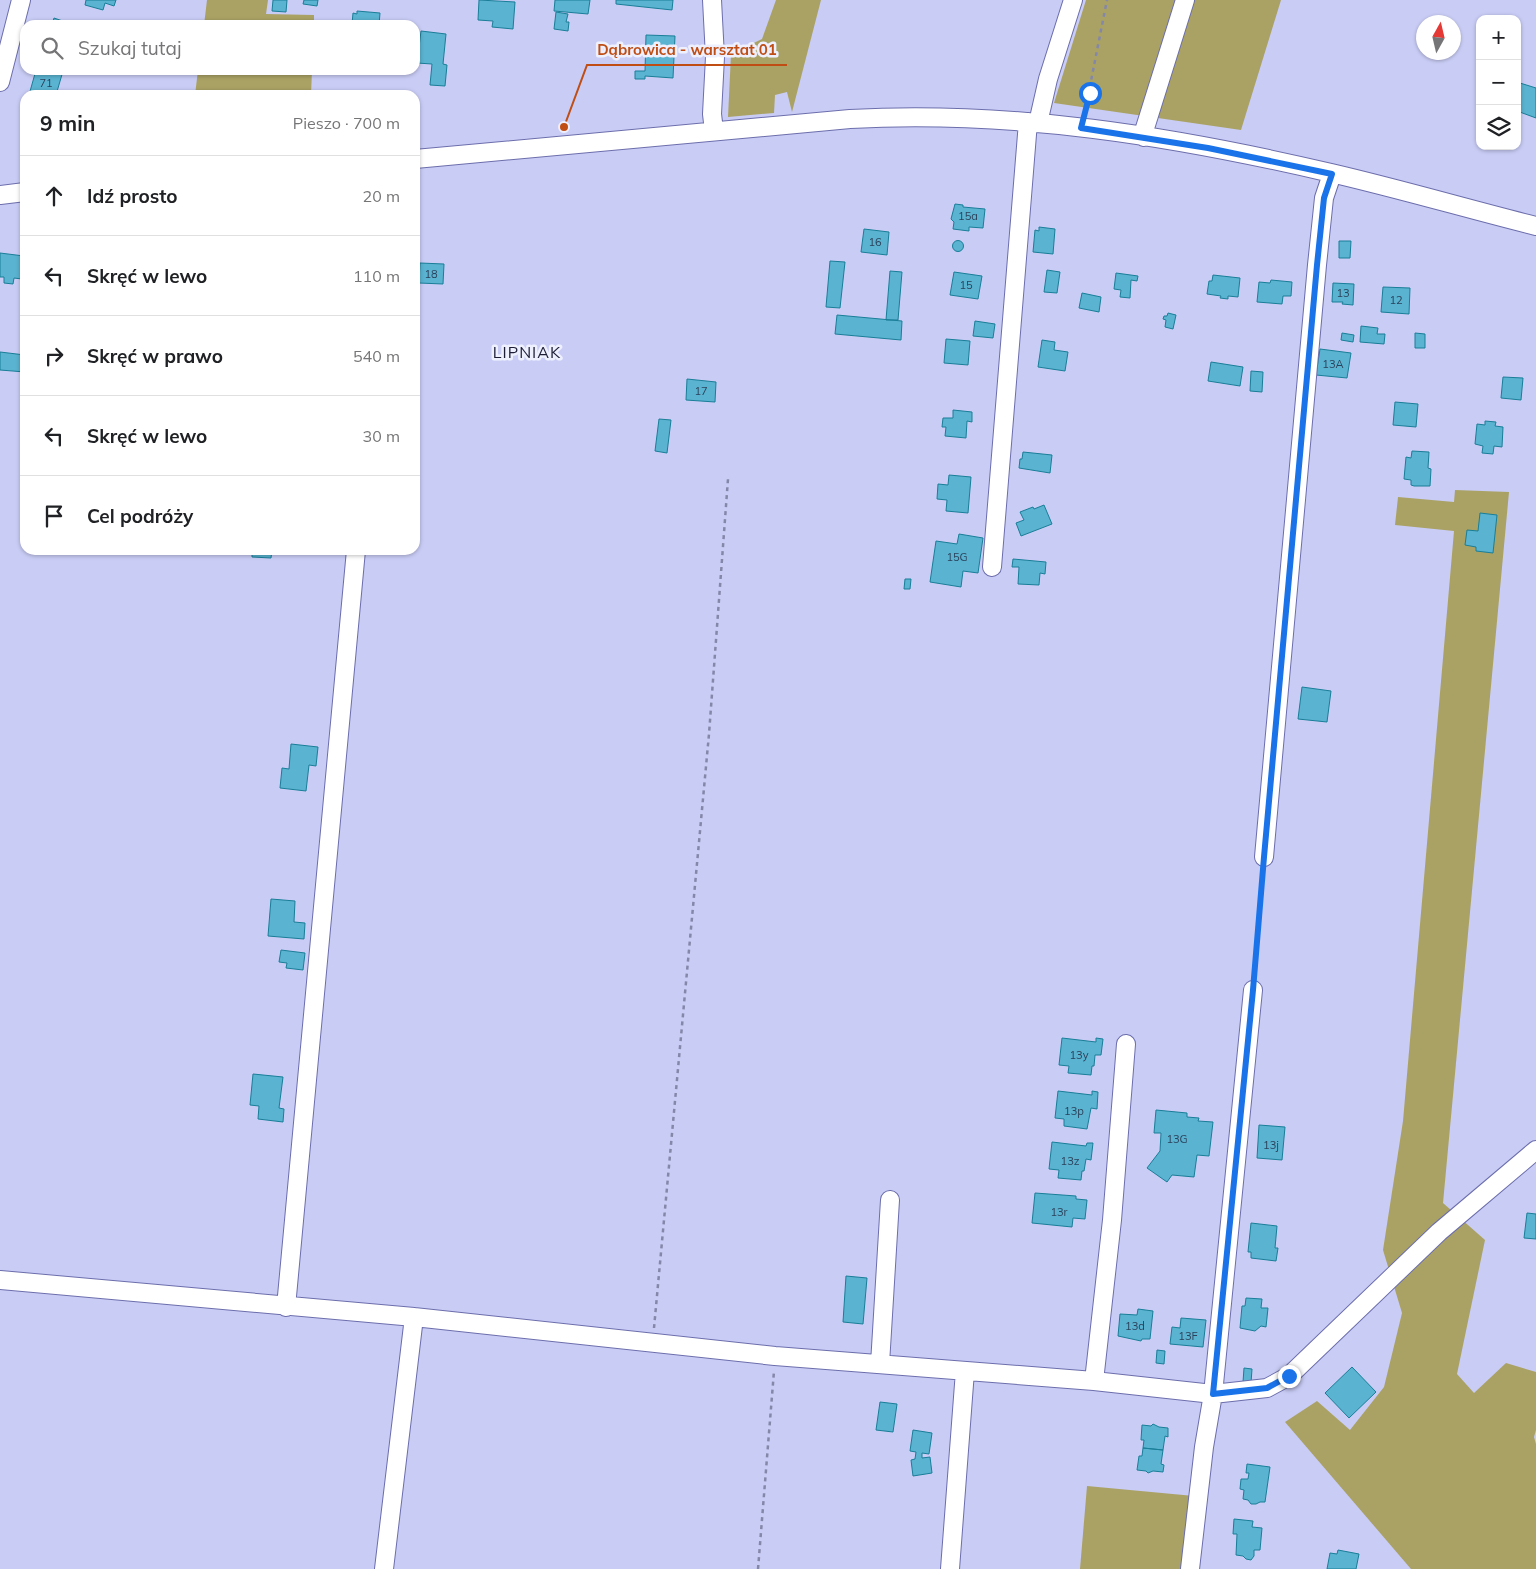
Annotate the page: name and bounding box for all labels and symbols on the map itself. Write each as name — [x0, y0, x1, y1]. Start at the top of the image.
north arrow — [1416, 15, 1461, 60]
callout: Dąbrowica - warsztat 01 — [587, 35, 787, 65]
text: Dąbrowica - warsztat 01 — [597, 40, 777, 59]
house number: 71 — [39, 76, 53, 90]
route start — [1079, 82, 1102, 105]
house number: 15a — [958, 209, 978, 223]
house number: 16 — [868, 235, 882, 249]
house number: 18 — [424, 267, 438, 281]
house number: 15 — [959, 278, 973, 292]
house number: 13 — [1336, 286, 1350, 300]
house number: 12 — [1389, 293, 1403, 307]
district label: LIPNIAK — [493, 342, 561, 362]
house number: 13A — [1322, 357, 1344, 371]
house number: 17 — [694, 384, 708, 398]
house number: 15G — [946, 550, 968, 564]
house number: 13y — [1069, 1048, 1089, 1062]
house number: 13p — [1064, 1104, 1084, 1118]
house number: 13G — [1166, 1132, 1188, 1146]
house number: 13j — [1263, 1138, 1279, 1152]
house number: 13z — [1061, 1154, 1080, 1168]
house number: 13r — [1050, 1205, 1068, 1219]
house number: 13d — [1125, 1319, 1145, 1333]
house number: 13F — [1178, 1329, 1198, 1343]
route end — [1278, 1365, 1301, 1388]

